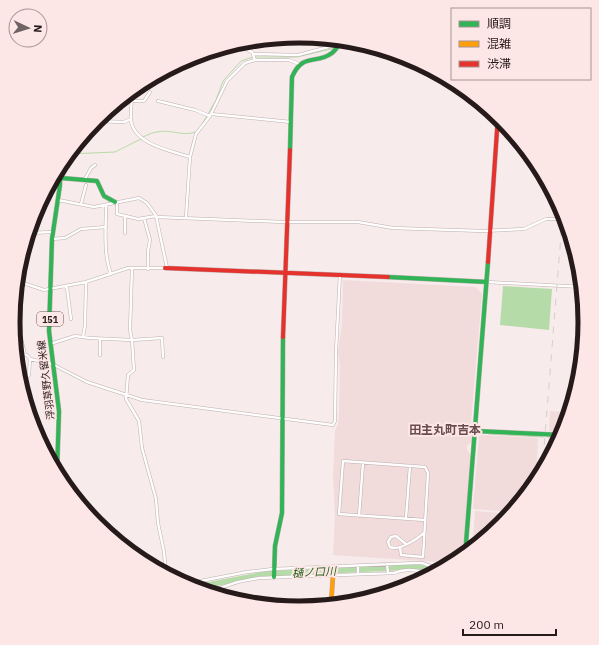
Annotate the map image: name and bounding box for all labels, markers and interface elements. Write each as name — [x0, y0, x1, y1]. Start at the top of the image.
north arrow — [8, 8, 48, 48]
legend — [451, 8, 591, 80]
text: 順調 — [487, 16, 511, 31]
text: N — [31, 24, 45, 33]
text: 混雑 — [487, 36, 511, 51]
text: 渋滞 — [487, 56, 511, 71]
road number: 151 — [37, 312, 63, 326]
street label: 浮羽草野久留米線 — [35, 340, 57, 420]
district label: 田主丸町吉本 — [409, 422, 481, 437]
water label: 樋ノ口川 — [292, 564, 337, 580]
scale bar — [463, 611, 556, 637]
text: 200 m — [469, 617, 504, 632]

